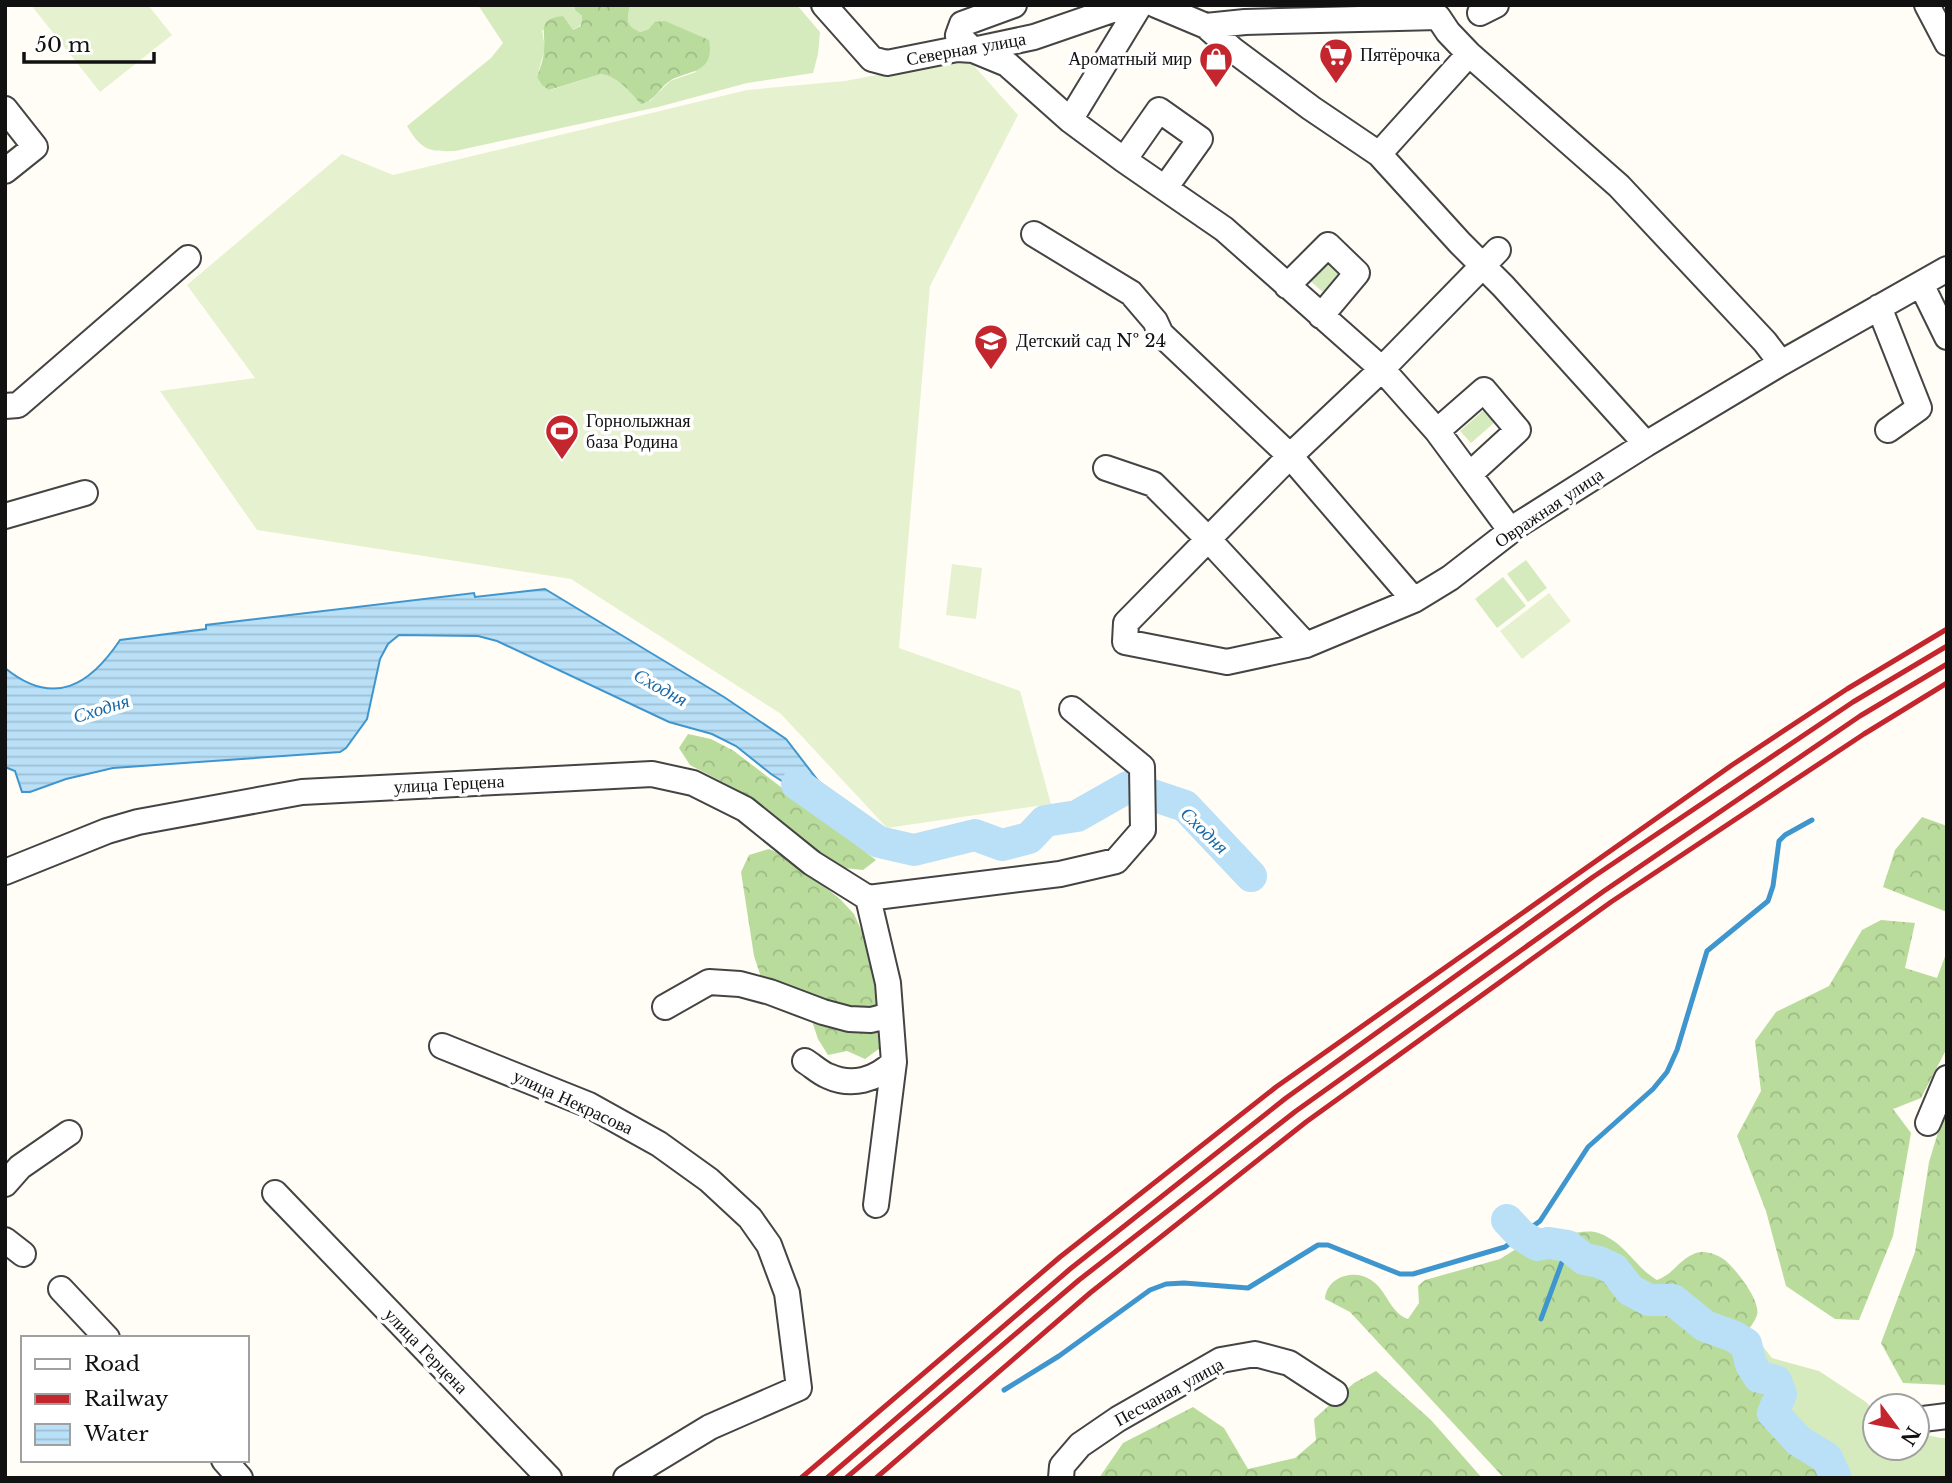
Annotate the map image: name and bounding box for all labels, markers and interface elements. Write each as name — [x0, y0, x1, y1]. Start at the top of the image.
scale bar — [24, 21, 154, 65]
street label: Северная улица — [904, 28, 1028, 70]
text: 50 m — [35, 32, 91, 58]
supermarket icon: Пятёрочка — [1317, 36, 1355, 85]
shop icon: Ароматный мир — [1197, 40, 1235, 89]
place label: Пятёрочка — [1360, 44, 1440, 66]
place label: Ароматный мир — [1068, 48, 1192, 70]
school or university icon: Детский сад № 24 — [972, 322, 1010, 371]
place label: Детский сад № 24 — [1016, 330, 1166, 352]
place label: Горнолыжная база Родина — [586, 410, 691, 453]
sports icon: Горнолыжная база Родина — [543, 412, 581, 461]
street label: Овражная улица — [1490, 464, 1608, 552]
water label: Сходня — [630, 663, 692, 711]
water label: Сходня — [70, 689, 132, 728]
street label: улица Герцена — [393, 770, 505, 798]
water label: Сходня — [1176, 802, 1233, 859]
street label: улица Некрасова — [510, 1065, 636, 1139]
street label: улица Герцена — [380, 1303, 472, 1399]
legend — [21, 1336, 248, 1462]
text: Road — [84, 1351, 140, 1377]
street label: Песчаная улица — [1110, 1353, 1228, 1431]
text: Railway — [84, 1386, 169, 1412]
north arrow — [1861, 1392, 1931, 1462]
text: Water — [83, 1421, 148, 1447]
text: N — [1895, 1422, 1924, 1450]

